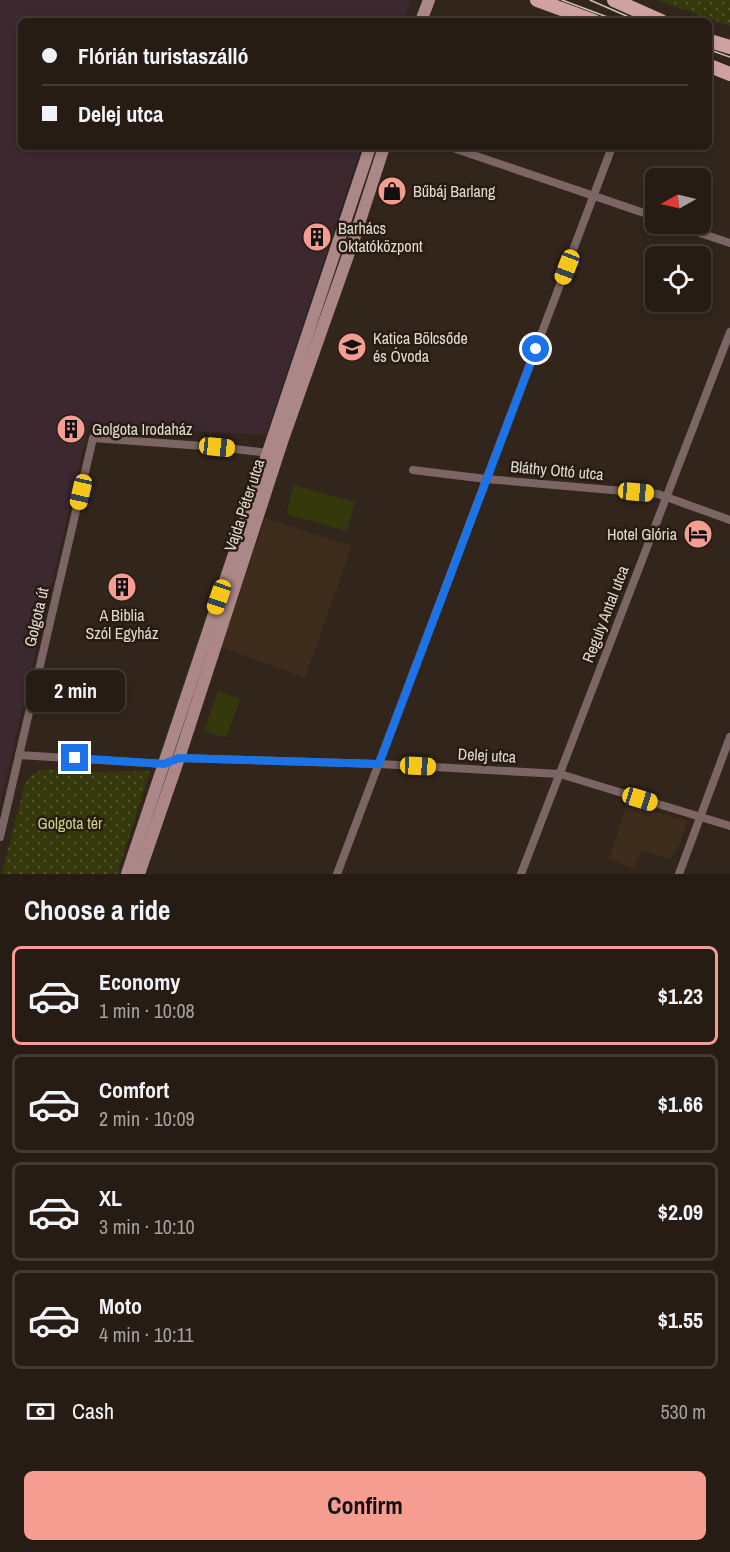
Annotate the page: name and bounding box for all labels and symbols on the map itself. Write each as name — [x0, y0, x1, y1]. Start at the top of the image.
north arrow — [645, 168, 711, 234]
shop icon: Bűbáj Barlang — [376, 175, 408, 207]
place label: Bűbáj Barlang — [413, 180, 496, 202]
place label: Barhács Oktatóközpont — [338, 217, 423, 257]
building icon: Barhács Oktatóközpont — [301, 221, 333, 253]
car — [552, 247, 582, 287]
place label: Katica Bölcsőde és Óvoda — [373, 327, 468, 367]
school or university icon: Katica Bölcsőde és Óvoda — [336, 331, 368, 363]
route start — [522, 335, 549, 362]
building icon: Golgota Irodaház — [55, 413, 87, 445]
place label: Golgota Irodaház — [92, 418, 193, 440]
car — [198, 436, 236, 458]
street label: Vajda Péter utca — [219, 455, 270, 554]
street label: Bláthy Ottó utca — [510, 455, 605, 485]
car — [68, 472, 94, 512]
car — [617, 481, 655, 503]
hotel icon: Hotel Glória — [682, 518, 714, 550]
place label: Hotel Glória — [607, 523, 678, 545]
street label: Reguly Antal utca — [576, 562, 634, 666]
building icon: A Biblia Szól Egyház — [106, 571, 138, 603]
car — [205, 577, 233, 617]
street label: Golgota út — [18, 585, 54, 649]
place label: A Biblia Szól Egyház — [86, 604, 159, 644]
callout: 2 min — [26, 671, 124, 713]
street label: Delej utca — [457, 742, 517, 768]
route end — [61, 744, 88, 771]
car — [400, 756, 436, 776]
car — [620, 785, 660, 813]
park label: Golgota tér — [38, 812, 103, 834]

